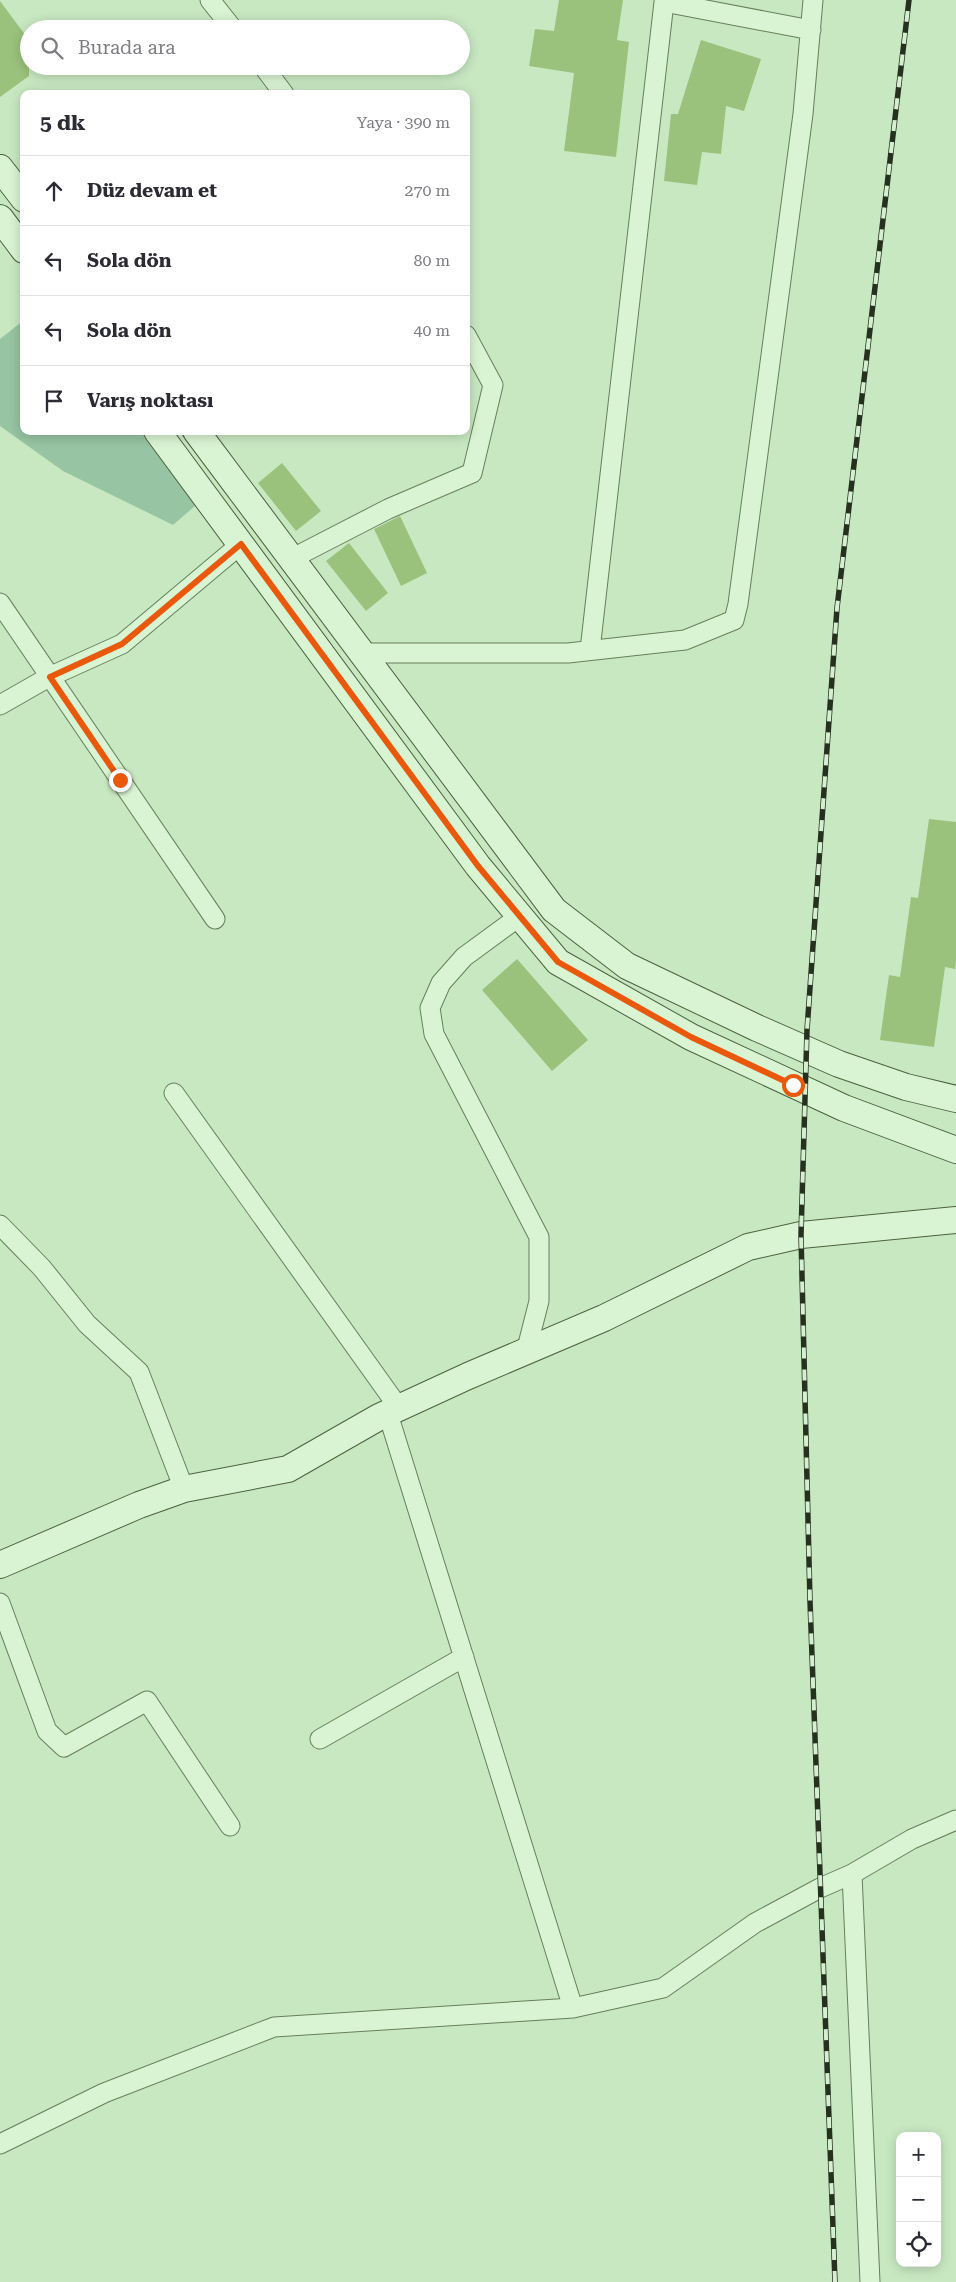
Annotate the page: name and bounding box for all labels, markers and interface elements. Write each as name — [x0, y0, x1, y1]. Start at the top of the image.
search box — [20, 20, 470, 75]
icon: search — [38, 34, 66, 62]
text: Burada ara — [78, 36, 176, 59]
text: 5 dk — [40, 111, 86, 135]
text: Yaya · 390 m — [357, 113, 450, 132]
icon: ahead — [40, 177, 68, 205]
text: Düz devam et — [87, 179, 217, 202]
text: 270 m — [404, 181, 450, 200]
icon: left — [40, 247, 68, 275]
text: Sola dön — [87, 249, 172, 272]
text: 80 m — [413, 251, 450, 270]
icon: left — [40, 317, 68, 345]
text: Sola dön — [87, 319, 172, 342]
text: 40 m — [413, 321, 450, 340]
icon: arrive — [40, 387, 68, 415]
text: Varış noktası — [87, 389, 213, 412]
route end — [109, 769, 132, 792]
route start — [782, 1074, 805, 1097]
map controls — [896, 2132, 941, 2267]
button: + — [896, 2132, 941, 2177]
button: − — [896, 2177, 941, 2222]
button: locate — [896, 2222, 941, 2267]

